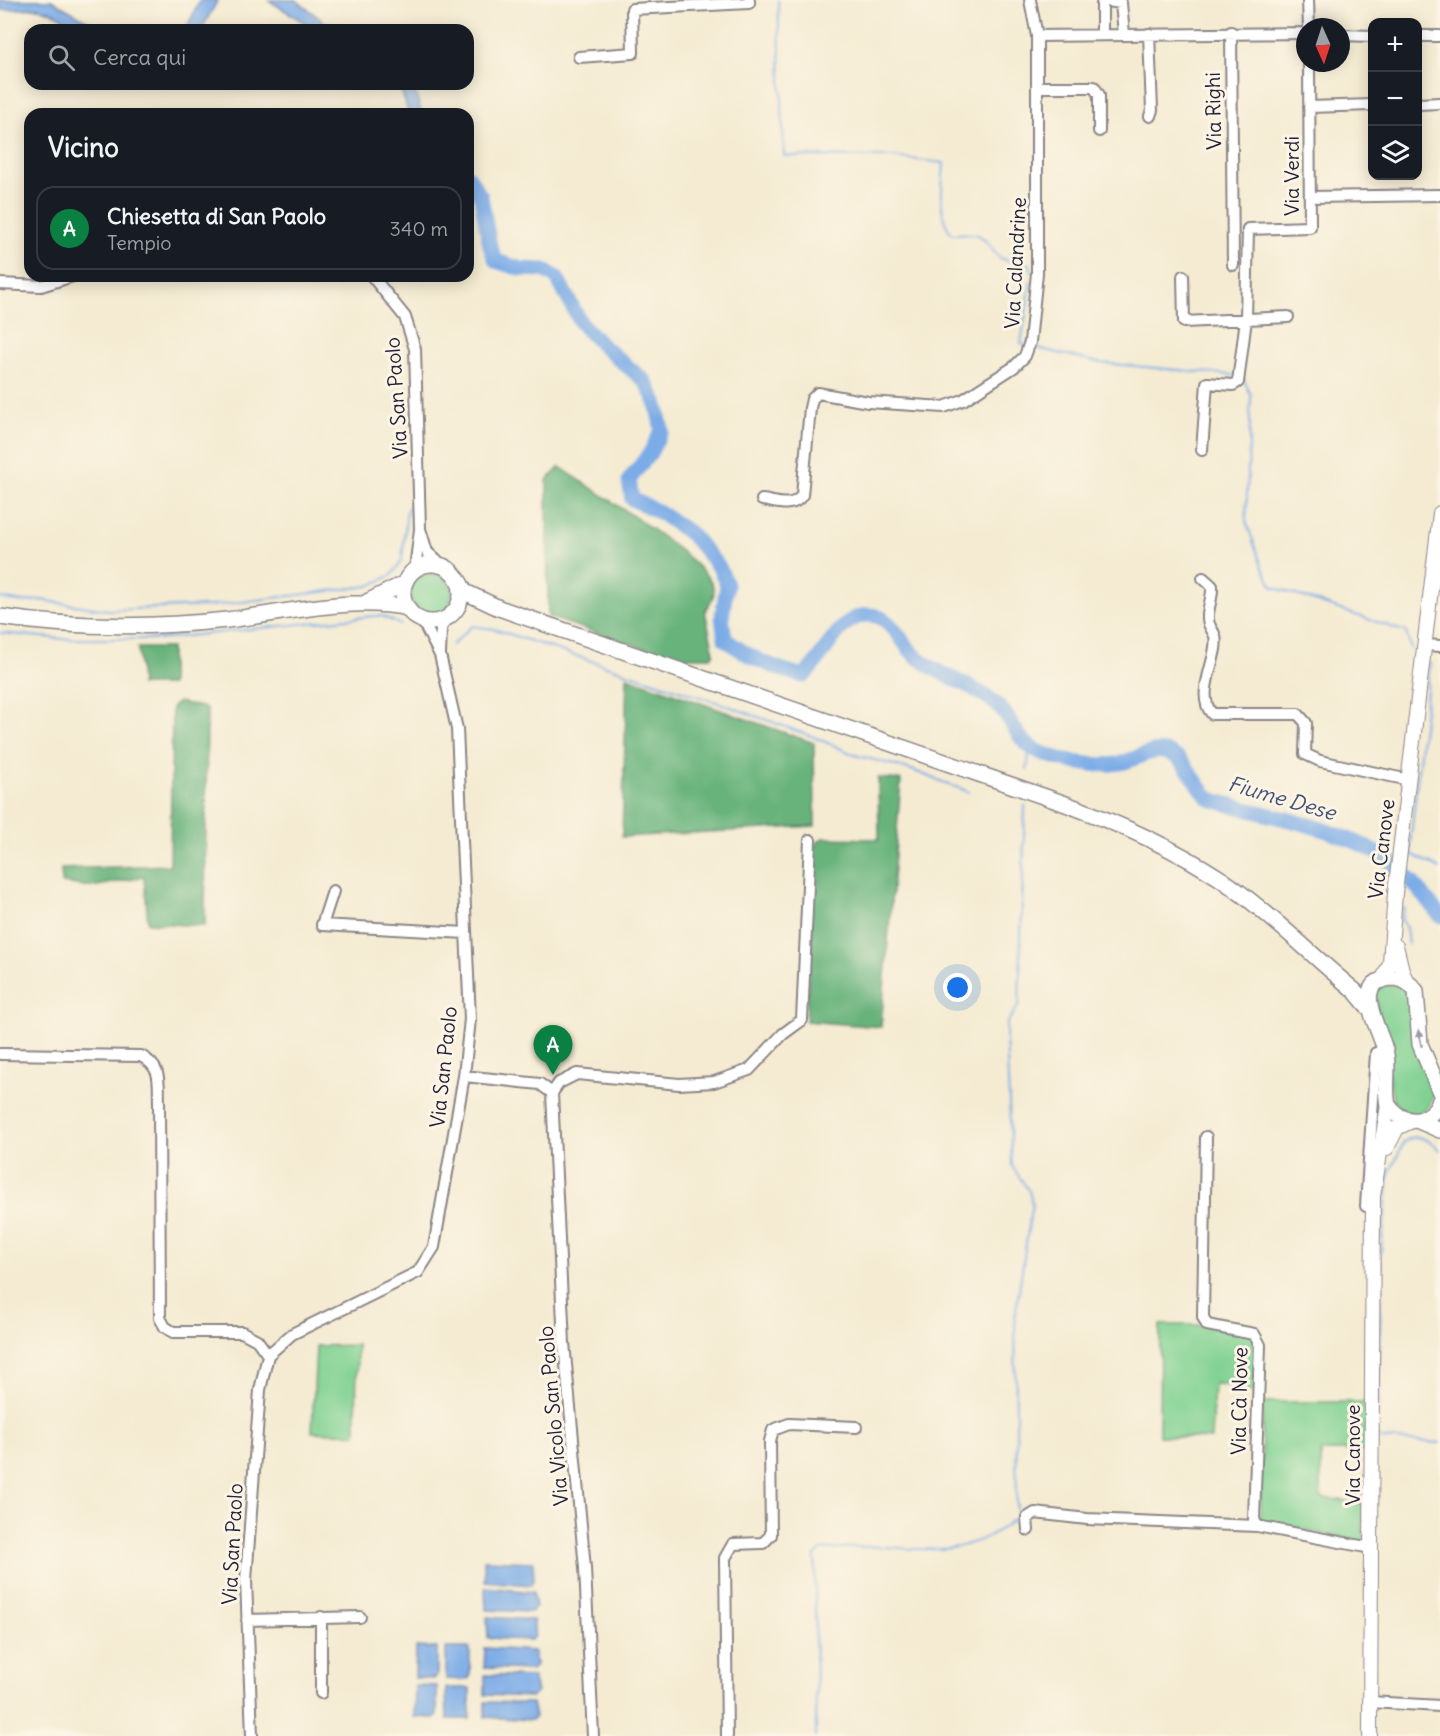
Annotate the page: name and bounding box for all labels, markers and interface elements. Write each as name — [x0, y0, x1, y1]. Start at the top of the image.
north arrow — [1296, 18, 1350, 72]
map controls — [1368, 18, 1422, 180]
button: + — [1368, 18, 1422, 72]
search box — [24, 24, 474, 90]
icon: search — [45, 41, 78, 74]
text: Cerca qui — [93, 43, 186, 71]
street label: Via Righi — [1200, 72, 1226, 150]
button: − — [1368, 72, 1422, 126]
button: layers — [1368, 126, 1422, 180]
text: Vicino — [48, 131, 119, 164]
street label: Via Verdi — [1279, 136, 1304, 216]
street label: Via Calandrine — [999, 197, 1031, 329]
text: Chiesetta di San Paolo — [107, 202, 326, 230]
text: A — [63, 216, 76, 241]
text: 340 m — [390, 216, 448, 241]
text: Tempio — [107, 230, 172, 255]
street label: Via San Paolo — [379, 336, 413, 460]
water label: Fiume Dese — [1225, 770, 1341, 827]
street label: Via Canove — [1362, 797, 1400, 901]
your location — [943, 973, 972, 1002]
street label: Via San Paolo — [424, 1005, 462, 1129]
pin: A — [534, 1026, 572, 1075]
one-way arrow — [1415, 1029, 1424, 1048]
street label: Via Vicolo San Paolo — [533, 1325, 573, 1507]
street label: Via Cà Nove — [1226, 1347, 1252, 1455]
street label: Via Canove — [1340, 1405, 1365, 1505]
street label: Via San Paolo — [216, 1482, 248, 1606]

